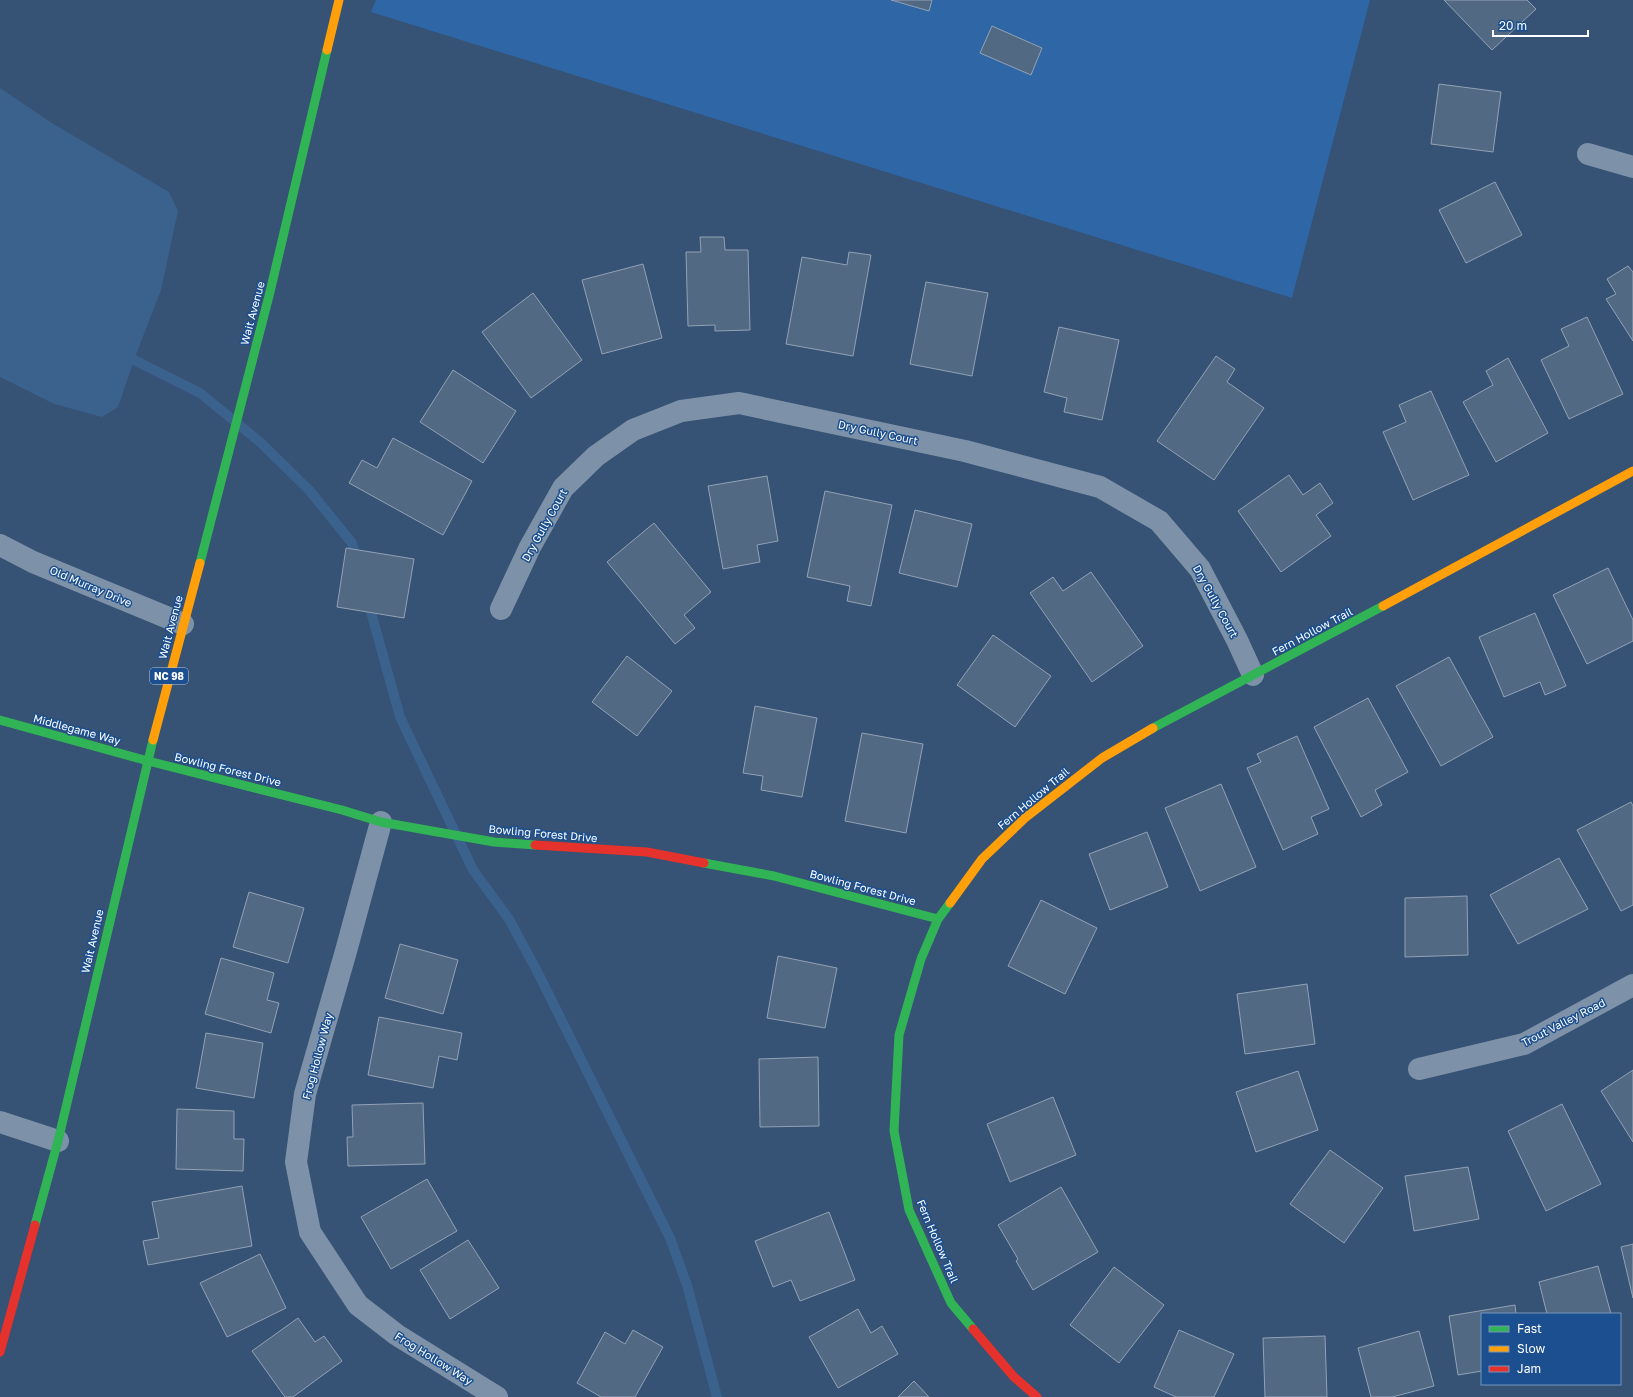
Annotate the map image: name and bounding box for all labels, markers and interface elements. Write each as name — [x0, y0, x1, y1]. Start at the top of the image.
scale bar — [1493, 12, 1588, 38]
text: 20 m — [1499, 18, 1527, 33]
street label: Wait Avenue — [237, 280, 267, 346]
street label: Dry Gully Court — [837, 417, 919, 447]
street label: Dry Gully Court — [519, 486, 569, 564]
street label: Dry Gully Court — [1191, 562, 1241, 640]
street label: Old Murray Drive — [48, 563, 134, 609]
street label: Wait Avenue — [155, 594, 185, 660]
street label: Fern Hollow Trail — [1269, 604, 1355, 658]
road number: NC 98 — [150, 668, 188, 684]
street label: Middlegame Way — [32, 711, 122, 747]
street label: Bowling Forest Drive — [173, 749, 283, 789]
street label: Fern Hollow Trail — [995, 764, 1072, 832]
street label: Bowling Forest Drive — [488, 822, 598, 844]
street label: Bowling Forest Drive — [809, 867, 917, 907]
street label: Wait Avenue — [78, 908, 106, 974]
street label: Trout Valley Road — [1519, 995, 1607, 1049]
street label: Frog Hollow Way — [299, 1011, 335, 1101]
street label: Fern Hollow Trail — [915, 1197, 962, 1285]
legend — [1481, 1313, 1621, 1385]
text: Fast — [1517, 1321, 1542, 1336]
street label: Frog Hollow Way — [393, 1329, 475, 1387]
text: Slow — [1517, 1341, 1545, 1356]
text: Jam — [1517, 1361, 1541, 1376]

